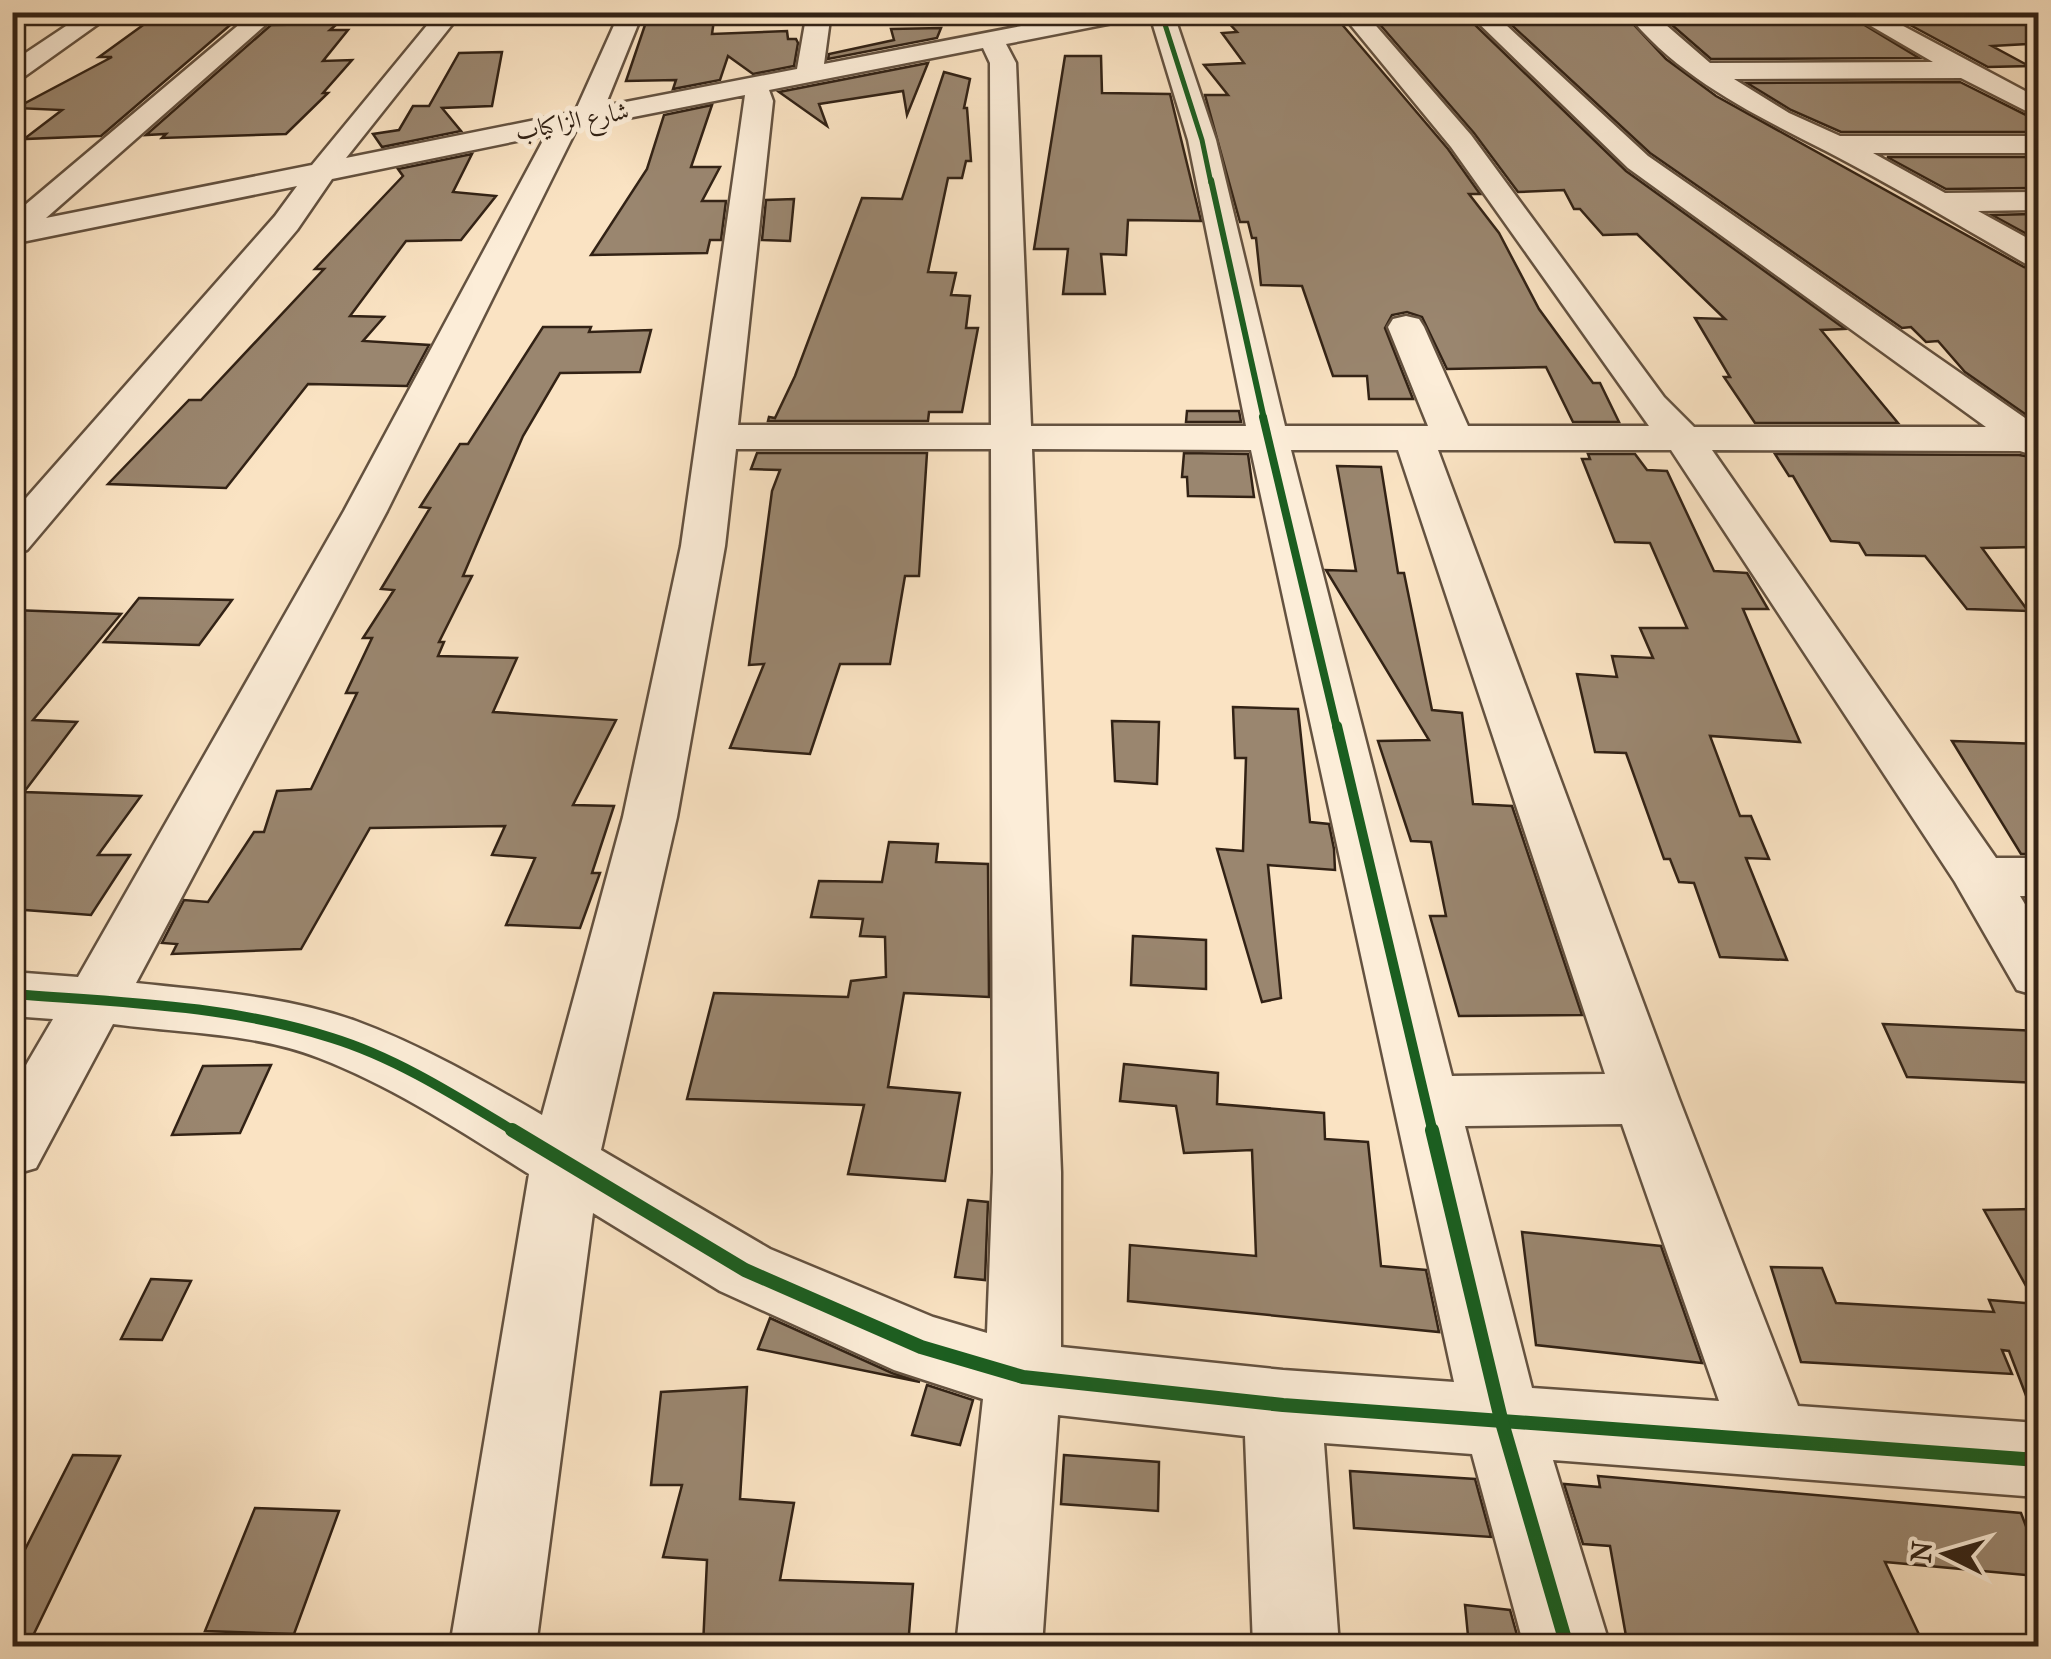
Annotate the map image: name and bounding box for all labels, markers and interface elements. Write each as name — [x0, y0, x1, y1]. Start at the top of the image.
street label: شارع الزاكياب — [513, 96, 633, 153]
north arrow — [1896, 1504, 1996, 1604]
text: N — [1904, 1539, 1939, 1564]

